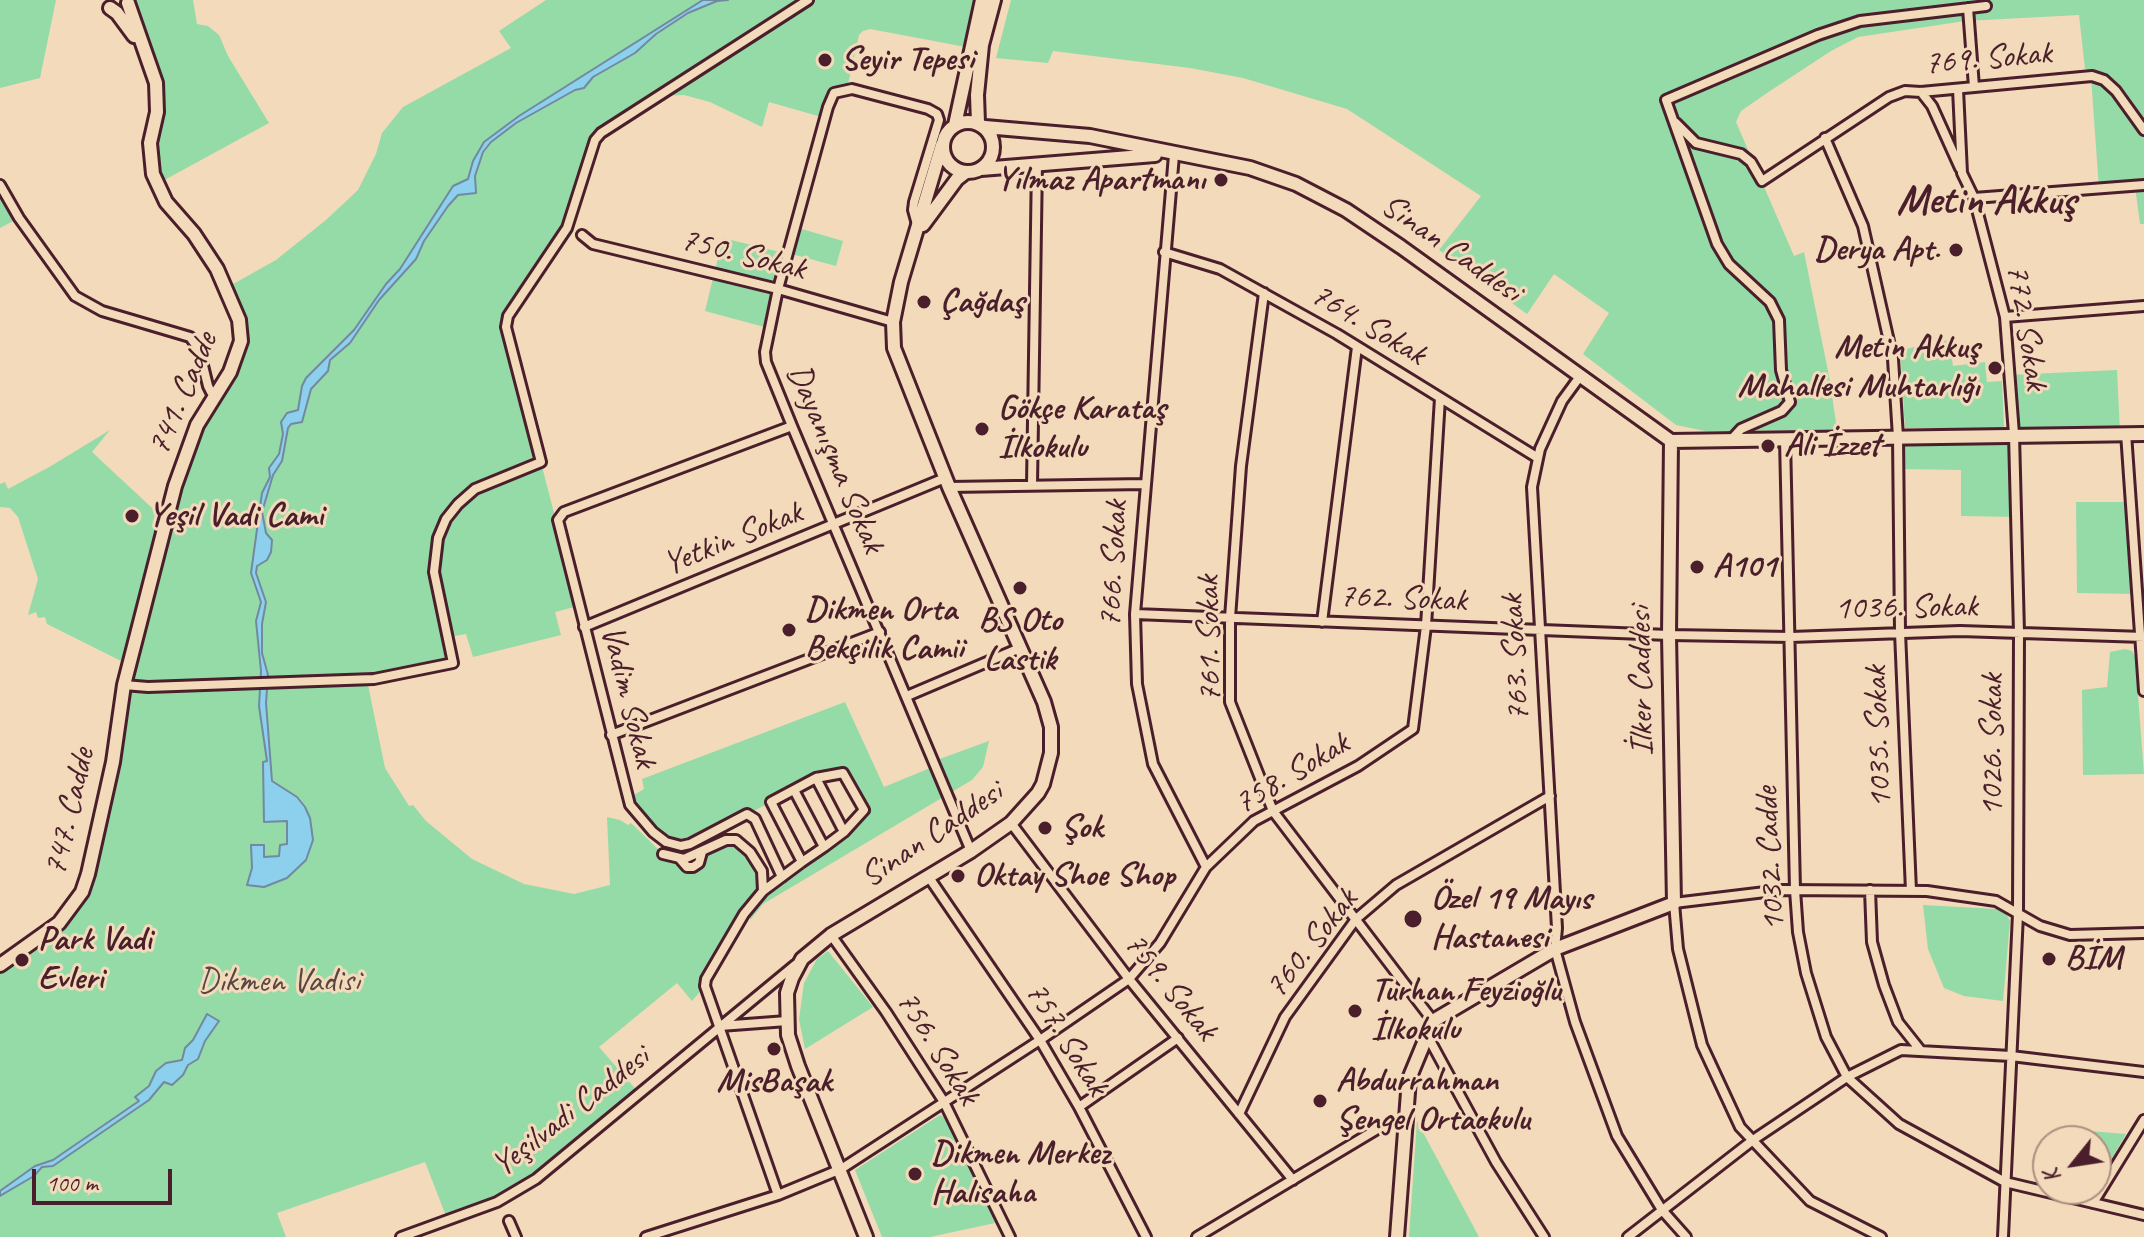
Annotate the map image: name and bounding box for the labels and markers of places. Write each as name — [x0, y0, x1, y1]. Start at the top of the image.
place label: Seyir Tepesi — [841, 40, 974, 80]
marker: Seyir Tepesi — [816, 51, 834, 69]
place label: Yılmaz Apartmanı — [996, 160, 1205, 200]
marker: Yılmaz Apartmanı — [1212, 171, 1230, 189]
place label: Derya Apt. — [1814, 230, 1940, 270]
marker: Derya Apt. — [1947, 241, 1965, 259]
place label: Çağdaş — [940, 282, 1024, 322]
marker: Çağdaş — [915, 293, 933, 311]
place label: Metin Akkuş Mahallesi Muhtarlığı — [1737, 328, 1979, 408]
marker: Metin Akkuş Mahallesi Muhtarlığı — [1986, 359, 2004, 377]
place label: Gökçe Karataş İlkokulu — [998, 389, 1166, 468]
marker: Gökçe Karataş İlkokulu — [973, 420, 991, 438]
place label: Ali İzzet — [1784, 426, 1880, 466]
marker: Ali İzzet — [1759, 437, 1777, 455]
place label: Yeşil Vadi Cami — [148, 496, 323, 536]
marker: Yeşil Vadi Cami — [123, 507, 141, 525]
place label: A101 — [1713, 547, 1776, 587]
marker: A101 — [1688, 558, 1706, 576]
marker: BS Oto Lastik — [1011, 579, 1029, 597]
place label: Dikmen Orta Bekçilik Camii — [805, 590, 963, 670]
place label: BS Oto Lastik — [978, 601, 1062, 680]
marker: Dikmen Orta Bekçilik Camii — [780, 621, 798, 639]
place label: Şok — [1061, 808, 1103, 848]
marker: Şok — [1036, 819, 1054, 837]
place label: Oktay Shoe Shop — [974, 856, 1175, 896]
marker: Oktay Shoe Shop — [949, 867, 967, 885]
place label: Özel 19 Mayıs Hastanesi — [1431, 879, 1592, 958]
marker: Özel 19 Mayıs Hastanesi — [1402, 908, 1424, 930]
place label: Park Vadi Evleri — [38, 920, 151, 1000]
place label: BİM — [2065, 939, 2121, 979]
marker: BİM — [2040, 950, 2058, 968]
marker: Park Vadi Evleri — [13, 951, 31, 969]
place label: Turhan Feyzioğlu İlkokulu — [1371, 971, 1561, 1050]
marker: Turhan Feyzioğlu İlkokulu — [1346, 1002, 1364, 1020]
marker: MisBaşak — [765, 1040, 783, 1058]
place label: Abdurrahman Şengel Ortaokulu — [1336, 1061, 1530, 1140]
place label: MisBaşak — [717, 1062, 831, 1102]
marker: Abdurrahman Şengel Ortaokulu — [1311, 1092, 1329, 1110]
place label: Dikmen Merkez Halısaha — [931, 1134, 1110, 1214]
marker: Dikmen Merkez Halısaha — [906, 1165, 924, 1183]

